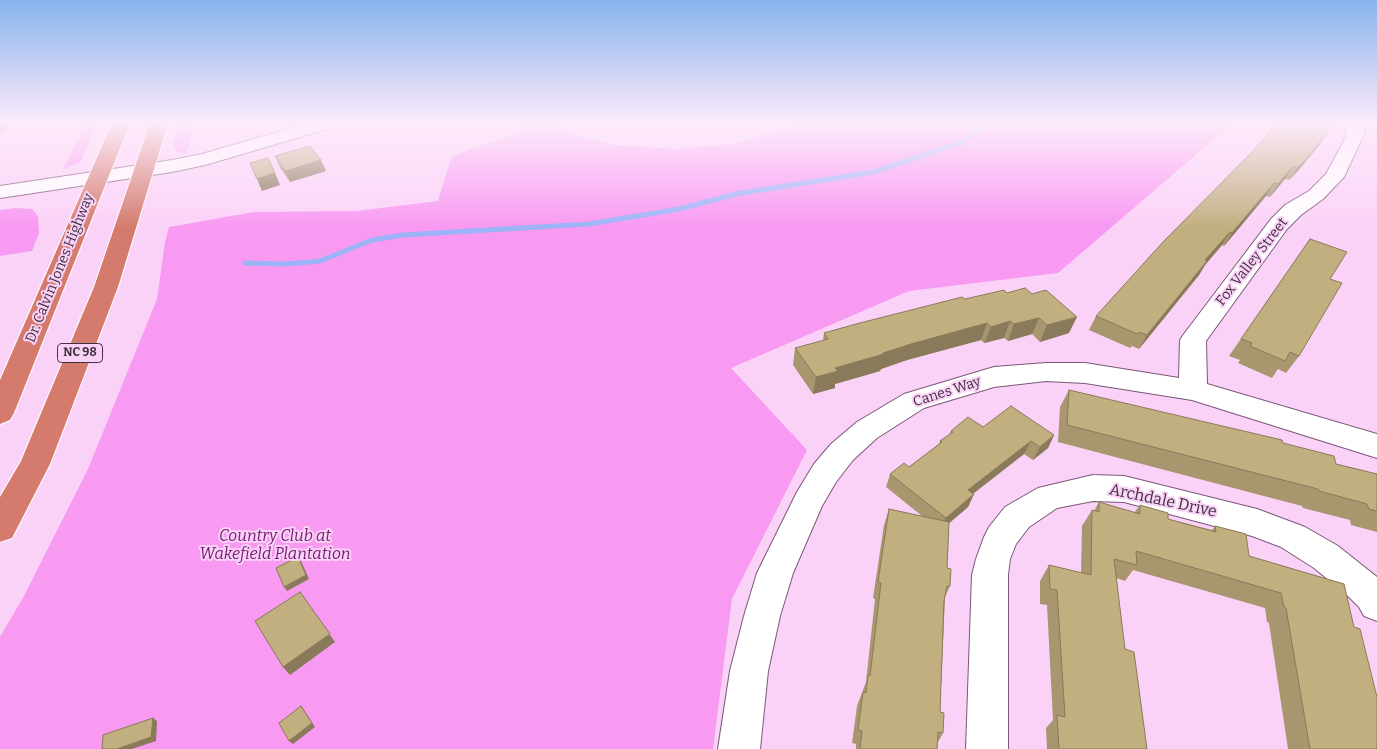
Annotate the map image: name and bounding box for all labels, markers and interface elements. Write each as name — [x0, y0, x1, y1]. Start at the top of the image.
street label: Dr. Calvin Jones Highway — [22, 191, 98, 345]
street label: Fox Valley Street — [1213, 215, 1291, 309]
road number: NC 98 — [58, 343, 102, 362]
street label: Canes Way — [911, 373, 983, 411]
street label: Archdale Drive — [1107, 480, 1219, 522]
park label: Country Club at Wakefield Plantation — [200, 527, 350, 565]

